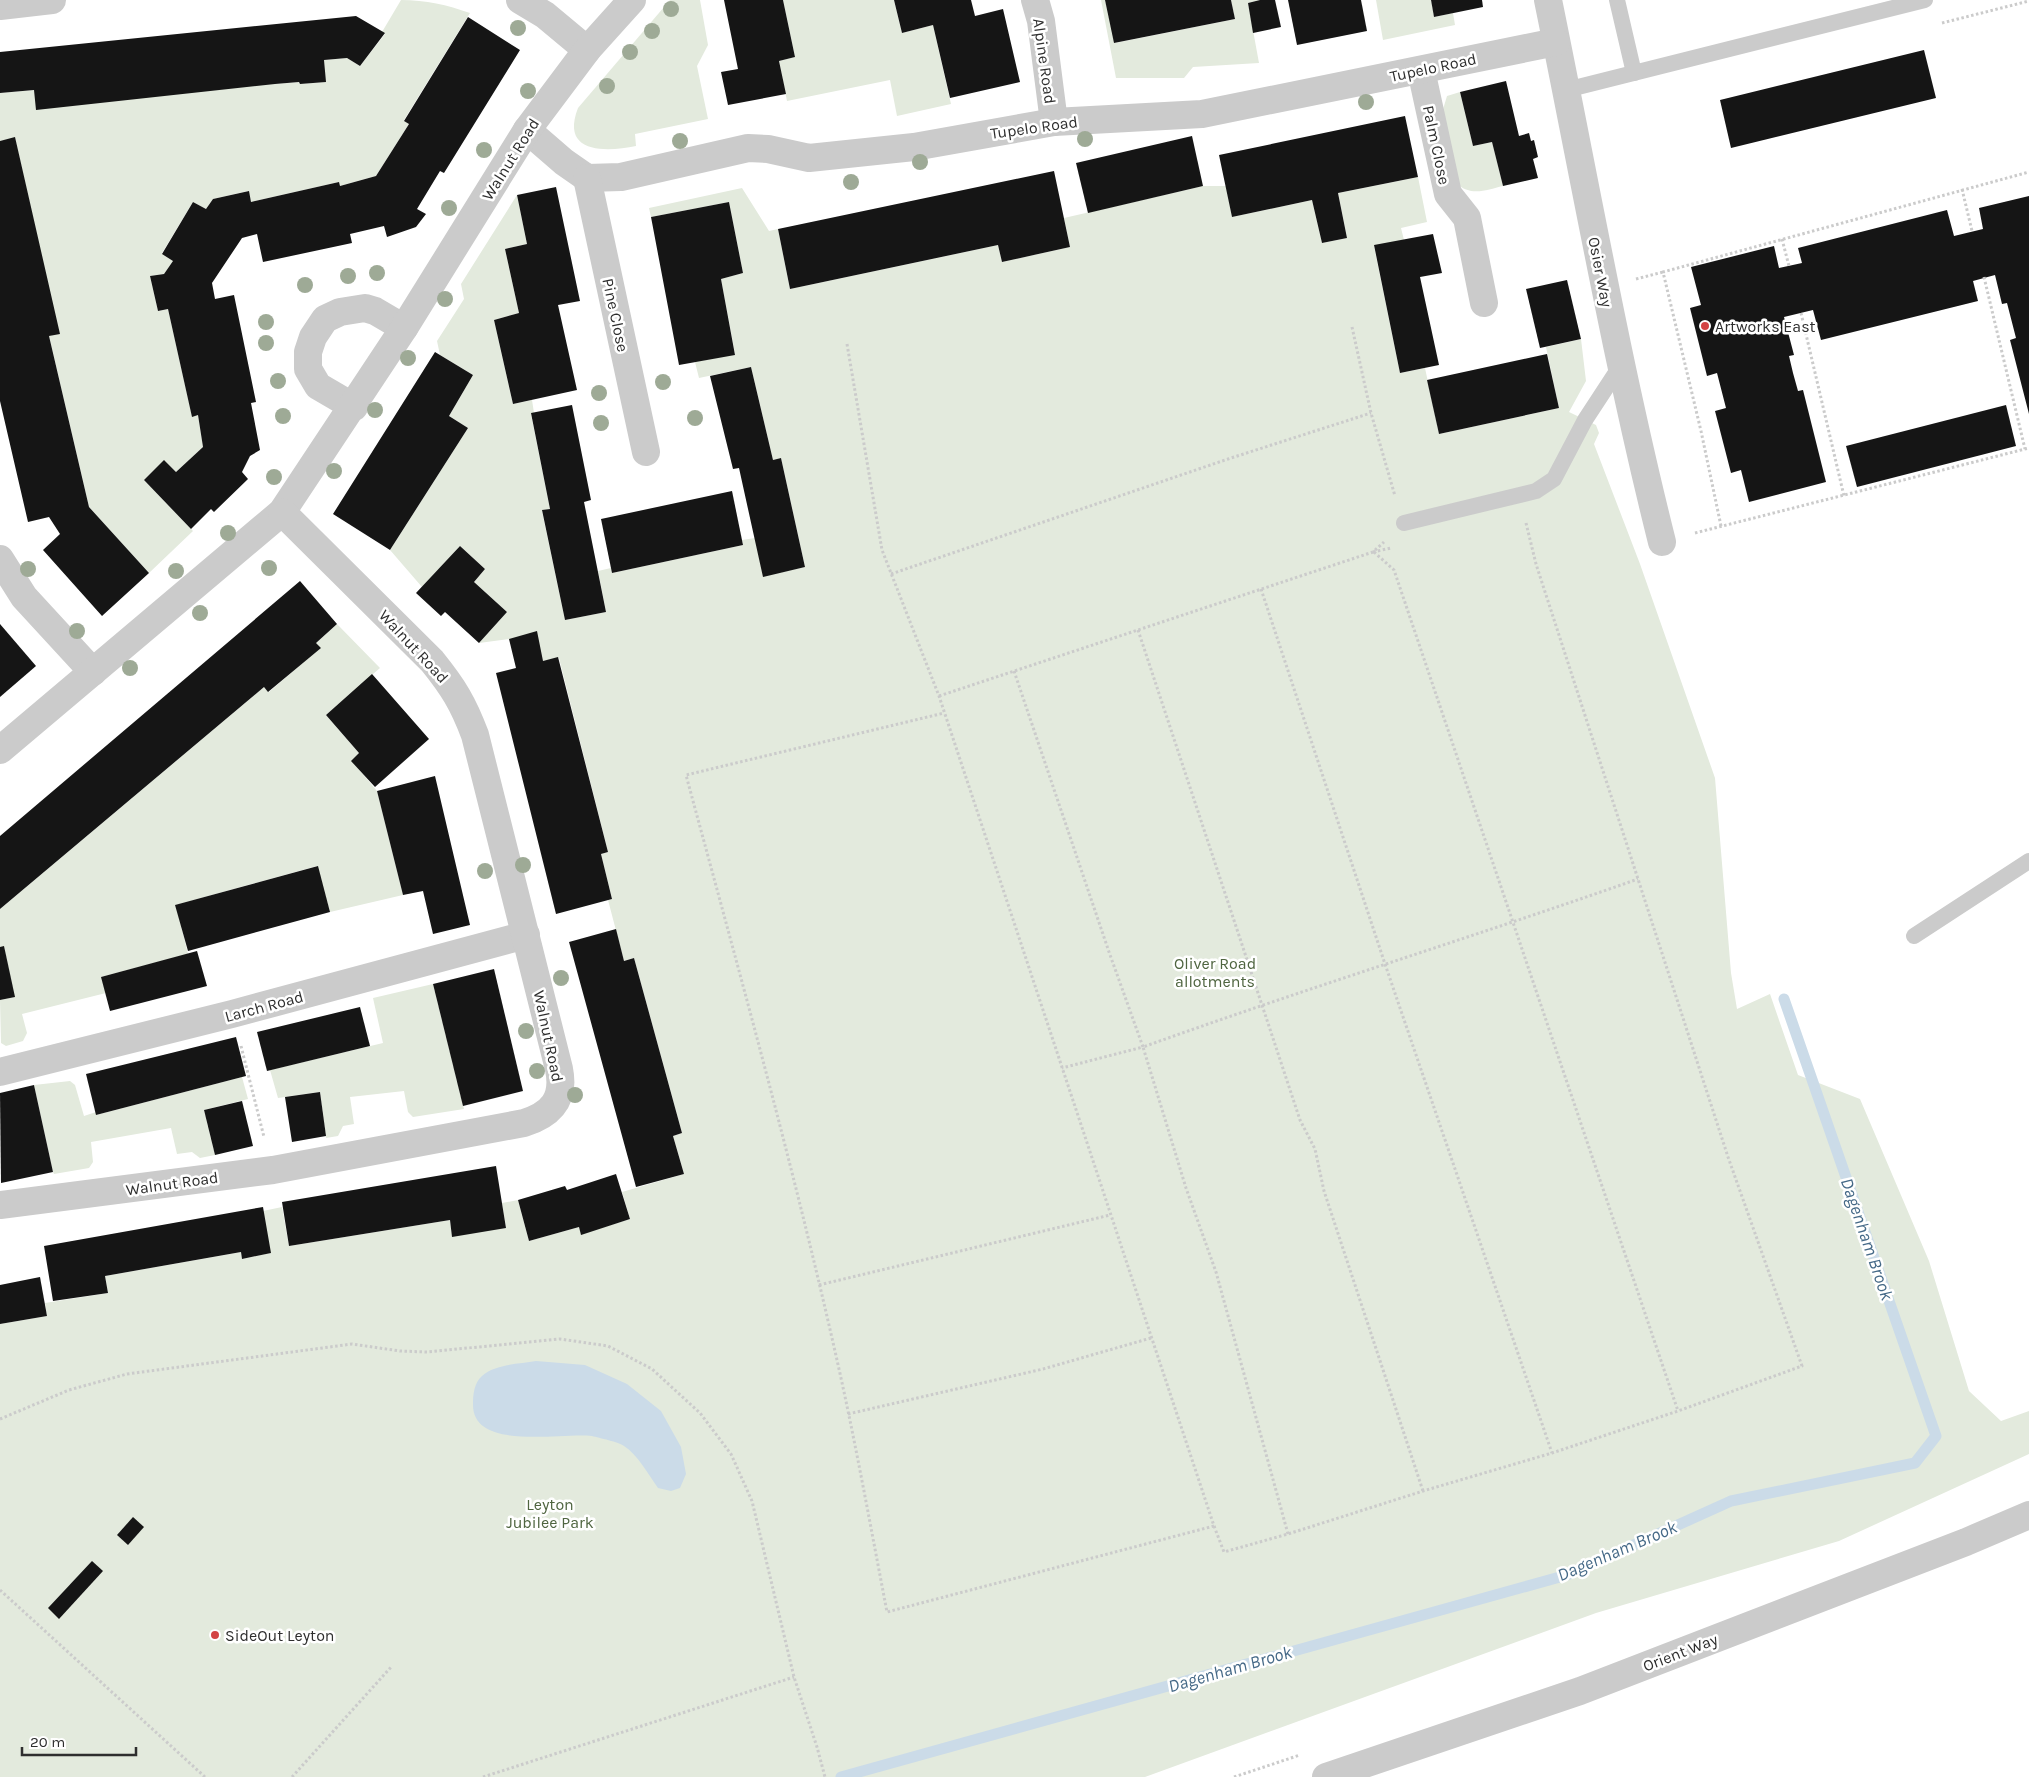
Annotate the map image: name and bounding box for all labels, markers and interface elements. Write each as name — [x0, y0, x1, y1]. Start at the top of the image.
street label: Alpine Road — [1029, 17, 1060, 105]
street label: Tupelo Road — [1388, 49, 1478, 86]
street label: Palm Close — [1419, 104, 1454, 186]
street label: Tupelo Road — [989, 112, 1079, 143]
street label: Walnut Road — [478, 115, 543, 204]
street label: Osier Way — [1584, 235, 1617, 309]
street label: Pine Close — [598, 276, 633, 354]
place label: Artworks East — [1715, 317, 1816, 336]
marker: Artworks East — [1699, 320, 1711, 332]
street label: Walnut Road — [375, 606, 452, 687]
park label: Oliver Road allotments — [1174, 954, 1256, 991]
street label: Larch Road — [223, 987, 306, 1026]
street label: Walnut Road — [530, 989, 567, 1084]
street label: Walnut Road — [125, 1168, 219, 1199]
water label: Dagenham Brook — [1836, 1175, 1899, 1304]
park label: Leyton Jubilee Park — [506, 1495, 594, 1532]
water label: Dagenham Brook — [1554, 1516, 1681, 1586]
place label: SideOut Leyton — [225, 1626, 335, 1645]
marker: SideOut Leyton — [209, 1629, 221, 1641]
street label: Orient Way — [1640, 1629, 1721, 1675]
water label: Dagenham Brook — [1165, 1641, 1295, 1697]
scale bar — [22, 1724, 136, 1756]
text: 20 m — [30, 1733, 65, 1751]

